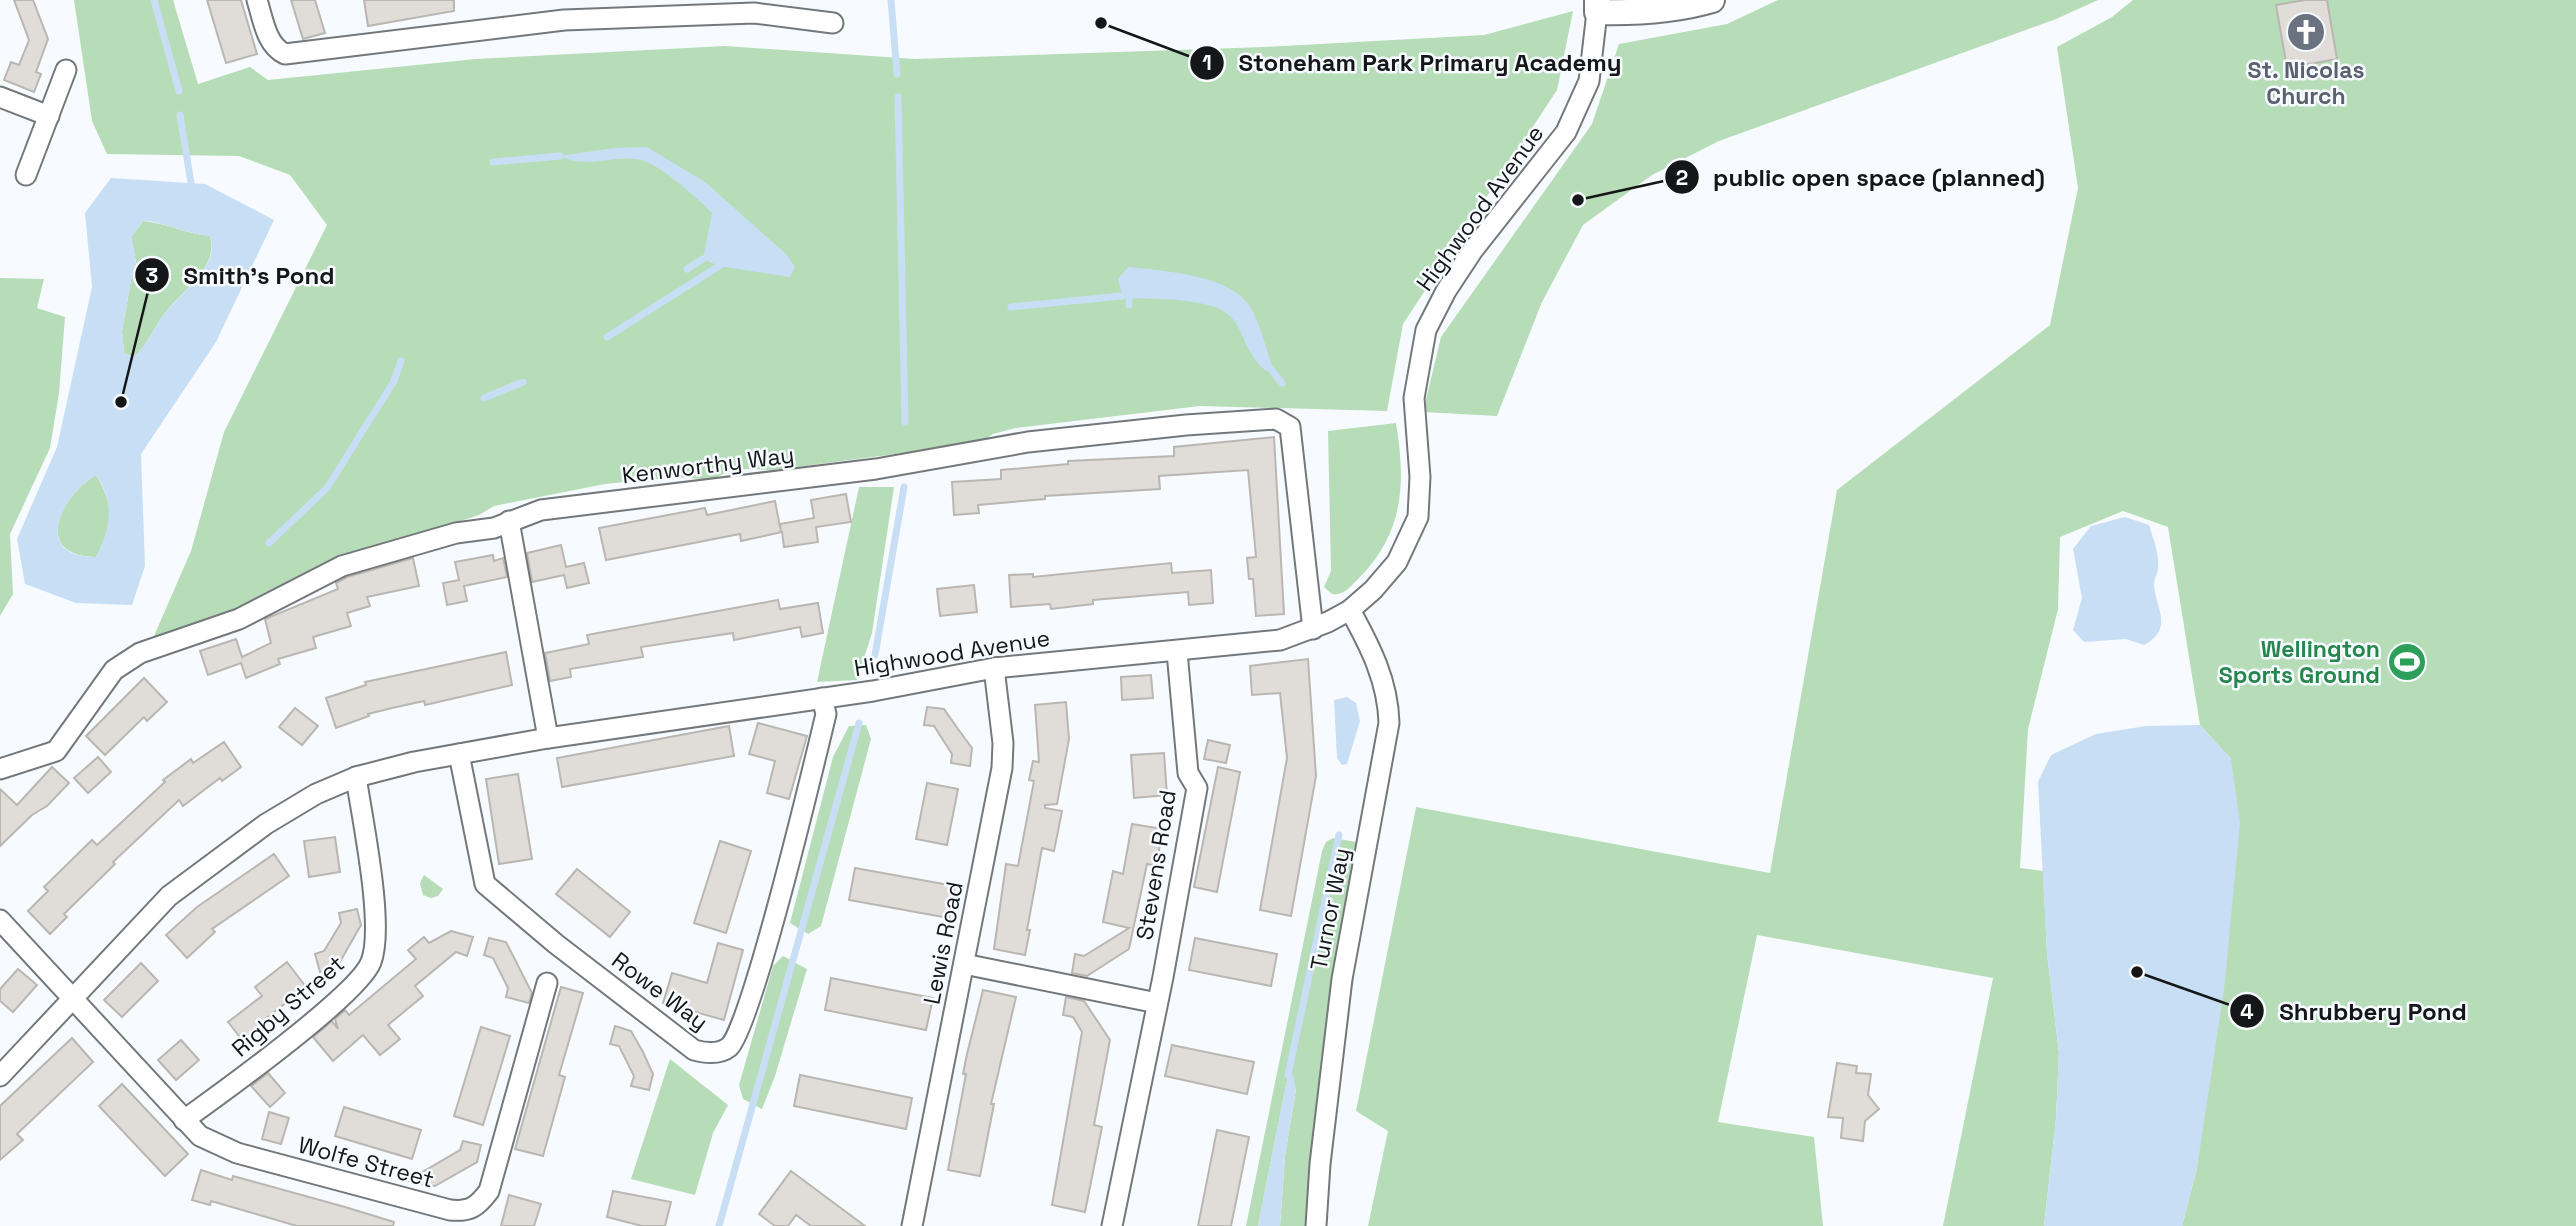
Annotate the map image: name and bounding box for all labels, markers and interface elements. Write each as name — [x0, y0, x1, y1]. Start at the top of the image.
church icon: St. Nicolas Church — [2285, 11, 2327, 53]
callout: Stoneham Park Primary Academy — [1190, 40, 1636, 85]
text: Stoneham Park Primary Academy — [1239, 47, 1621, 78]
text: 1 — [1202, 49, 1212, 76]
place label: St. Nicolas Church — [2248, 55, 2364, 111]
street label: Highwood Avenue — [1410, 119, 1550, 297]
callout: public open space (planned) — [1664, 155, 2059, 200]
text: public open space (planned) — [1713, 162, 2045, 193]
text: 2 — [1676, 164, 1688, 191]
callout: Smith's Pond — [135, 253, 349, 298]
text: Smith's Pond — [183, 260, 335, 291]
text: 3 — [146, 262, 158, 289]
street label: Kenworthy Way — [620, 440, 796, 490]
street label: Highwood Avenue — [852, 623, 1052, 683]
place label: Wellington Sports Ground — [2219, 634, 2380, 690]
sports icon: Wellington Sports Ground — [2386, 641, 2428, 683]
street label: Stevens Road — [1129, 788, 1183, 942]
street label: Turnor Way — [1303, 845, 1357, 973]
street label: Lewis Road — [916, 879, 970, 1007]
street label: Rowe Way — [606, 945, 714, 1037]
street label: Rigby Street — [225, 949, 351, 1063]
callout: Shrubbery Pond — [2230, 989, 2480, 1034]
text: Shrubbery Pond — [2279, 996, 2467, 1027]
text: 4 — [2240, 998, 2254, 1025]
street label: Wolfe Street — [295, 1130, 437, 1194]

